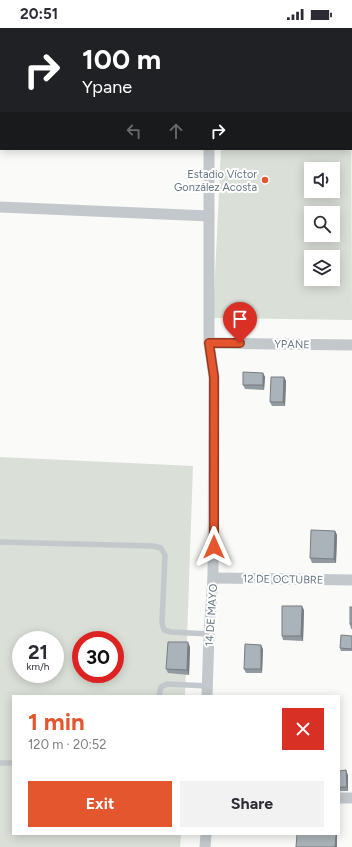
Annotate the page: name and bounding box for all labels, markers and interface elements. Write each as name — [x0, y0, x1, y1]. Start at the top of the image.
text: 20:51 — [20, 5, 58, 23]
text: 100 m — [82, 42, 161, 76]
icon: right — [16, 44, 68, 96]
text: Ypane — [82, 76, 132, 98]
icon: left — [123, 120, 145, 142]
icon: ahead — [165, 120, 187, 142]
icon: right — [207, 120, 229, 142]
map controls — [304, 162, 340, 286]
button: sound — [304, 162, 340, 198]
place label: Estadio Víctor González Acosta — [174, 168, 257, 194]
marker: Estadio Víctor González Acosta — [260, 175, 270, 185]
button: search — [304, 206, 340, 242]
button: layers — [304, 250, 340, 286]
pin — [223, 302, 257, 343]
icon: arrive — [229, 308, 251, 330]
street label: YPANE — [274, 338, 310, 351]
position arrow — [193, 526, 235, 568]
street label: 12 DE OCTUBRE — [243, 572, 323, 587]
street label: 14 DE MAYO — [203, 583, 220, 647]
speed limit sign: 30 — [72, 631, 124, 683]
text: 21 — [28, 640, 48, 664]
text: km/h — [27, 660, 49, 673]
text: 1 min — [28, 707, 85, 736]
button: close — [282, 708, 324, 750]
text: 120 m · 20:52 — [28, 737, 107, 752]
button: Exit — [28, 781, 172, 827]
button: Share — [180, 781, 324, 827]

